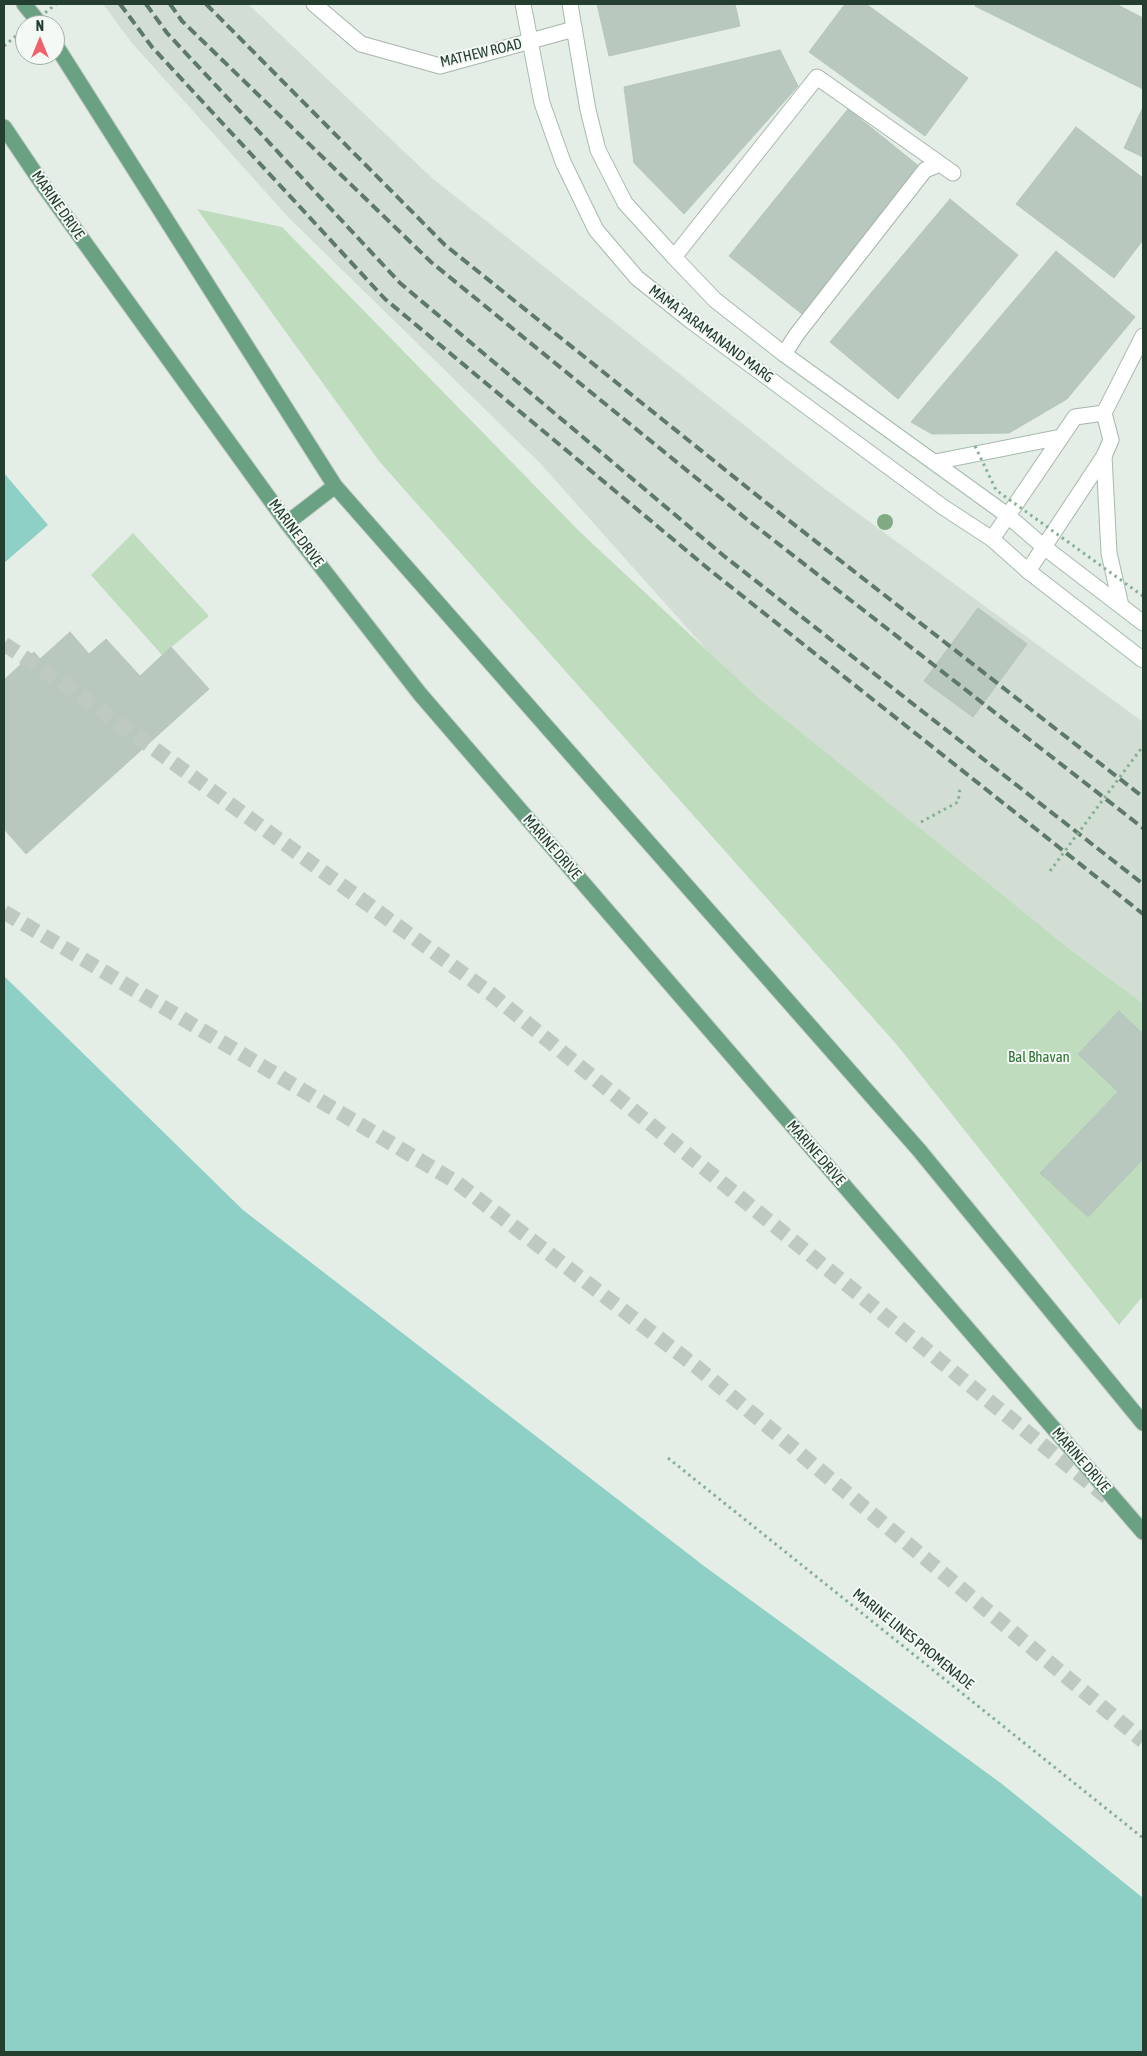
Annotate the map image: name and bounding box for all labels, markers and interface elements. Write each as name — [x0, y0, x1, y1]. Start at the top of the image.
north arrow — [15, 15, 65, 65]
text: N — [36, 18, 44, 34]
street label: MATHEW ROAD — [438, 35, 524, 71]
street label: MARINE DRIVE — [28, 167, 88, 243]
street label: MAMA PARAMANAND MARG — [645, 281, 777, 387]
street label: MARINE DRIVE — [265, 496, 327, 570]
street label: MARINE DRIVE — [519, 811, 585, 883]
park label: Bal Bhavan — [1008, 1048, 1070, 1066]
street label: MARINE DRIVE — [783, 1117, 849, 1189]
street label: MARINE DRIVE — [1048, 1424, 1114, 1496]
street label: MARINE LINES PROMENADE — [849, 1585, 977, 1693]

